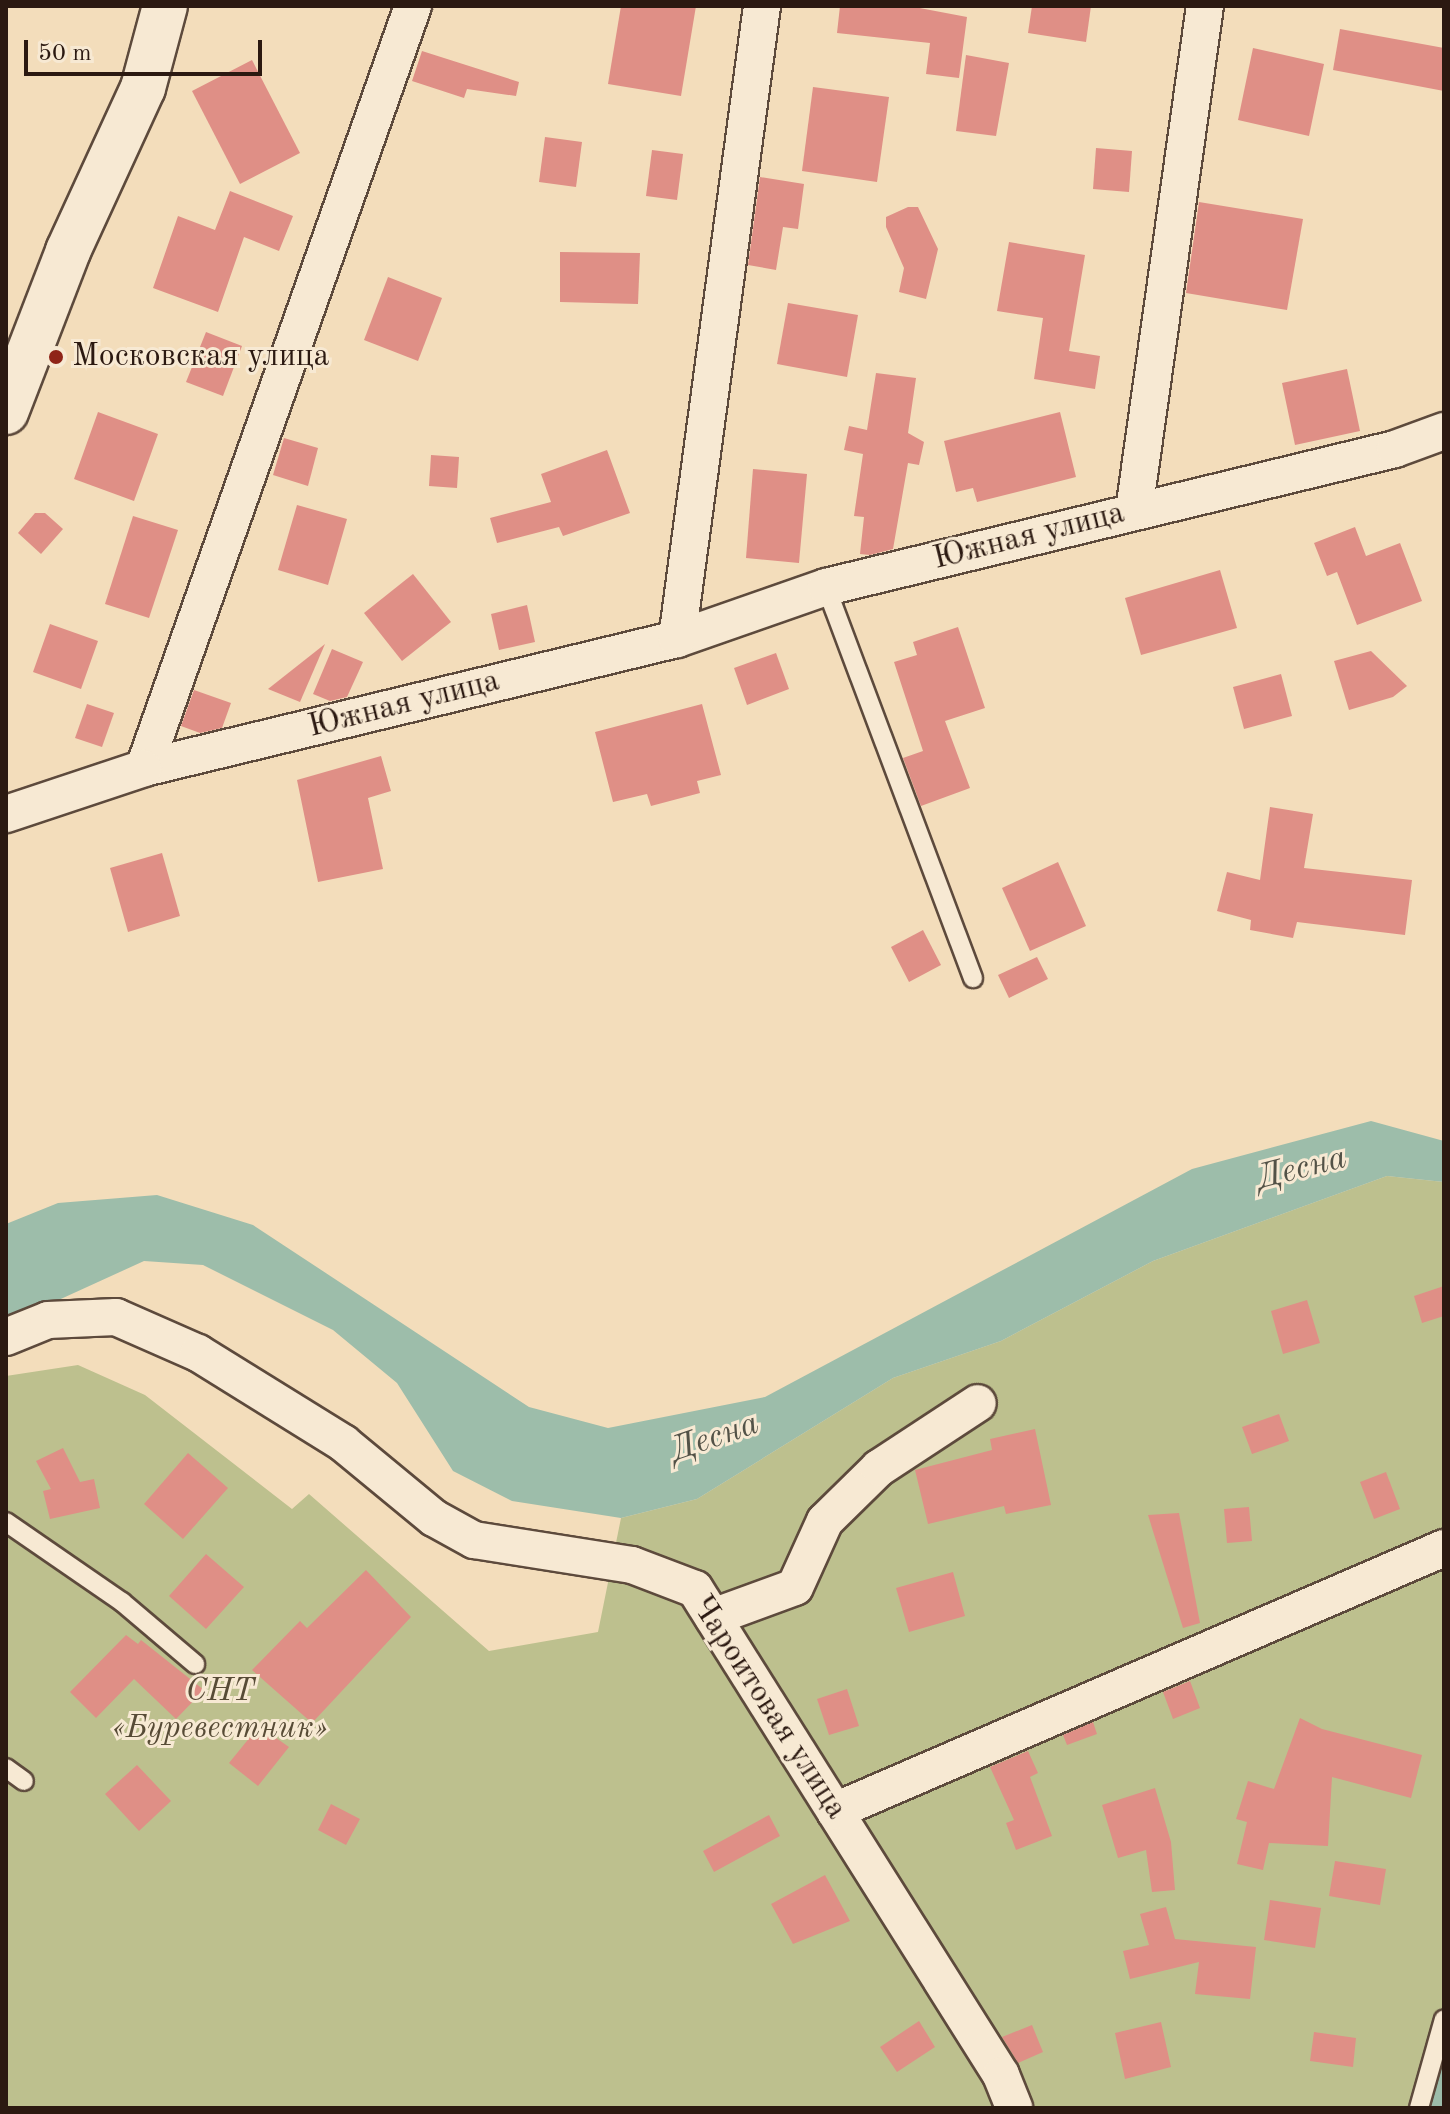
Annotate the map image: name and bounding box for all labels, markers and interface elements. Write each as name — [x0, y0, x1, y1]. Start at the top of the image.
scale bar — [28, 24, 266, 74]
text: 50 m — [38, 42, 92, 66]
place label: Московская улица — [72, 338, 329, 376]
marker: Московская улица — [47, 348, 65, 366]
street label: Южная улица — [929, 495, 1129, 579]
street label: Южная улица — [304, 663, 504, 747]
water label: Десна — [1253, 1138, 1351, 1200]
water label: Десна — [665, 1404, 765, 1472]
street label: Чароитовая улица — [682, 1589, 854, 1827]
park label: СНТ «Буревестник» — [112, 1674, 328, 1749]

